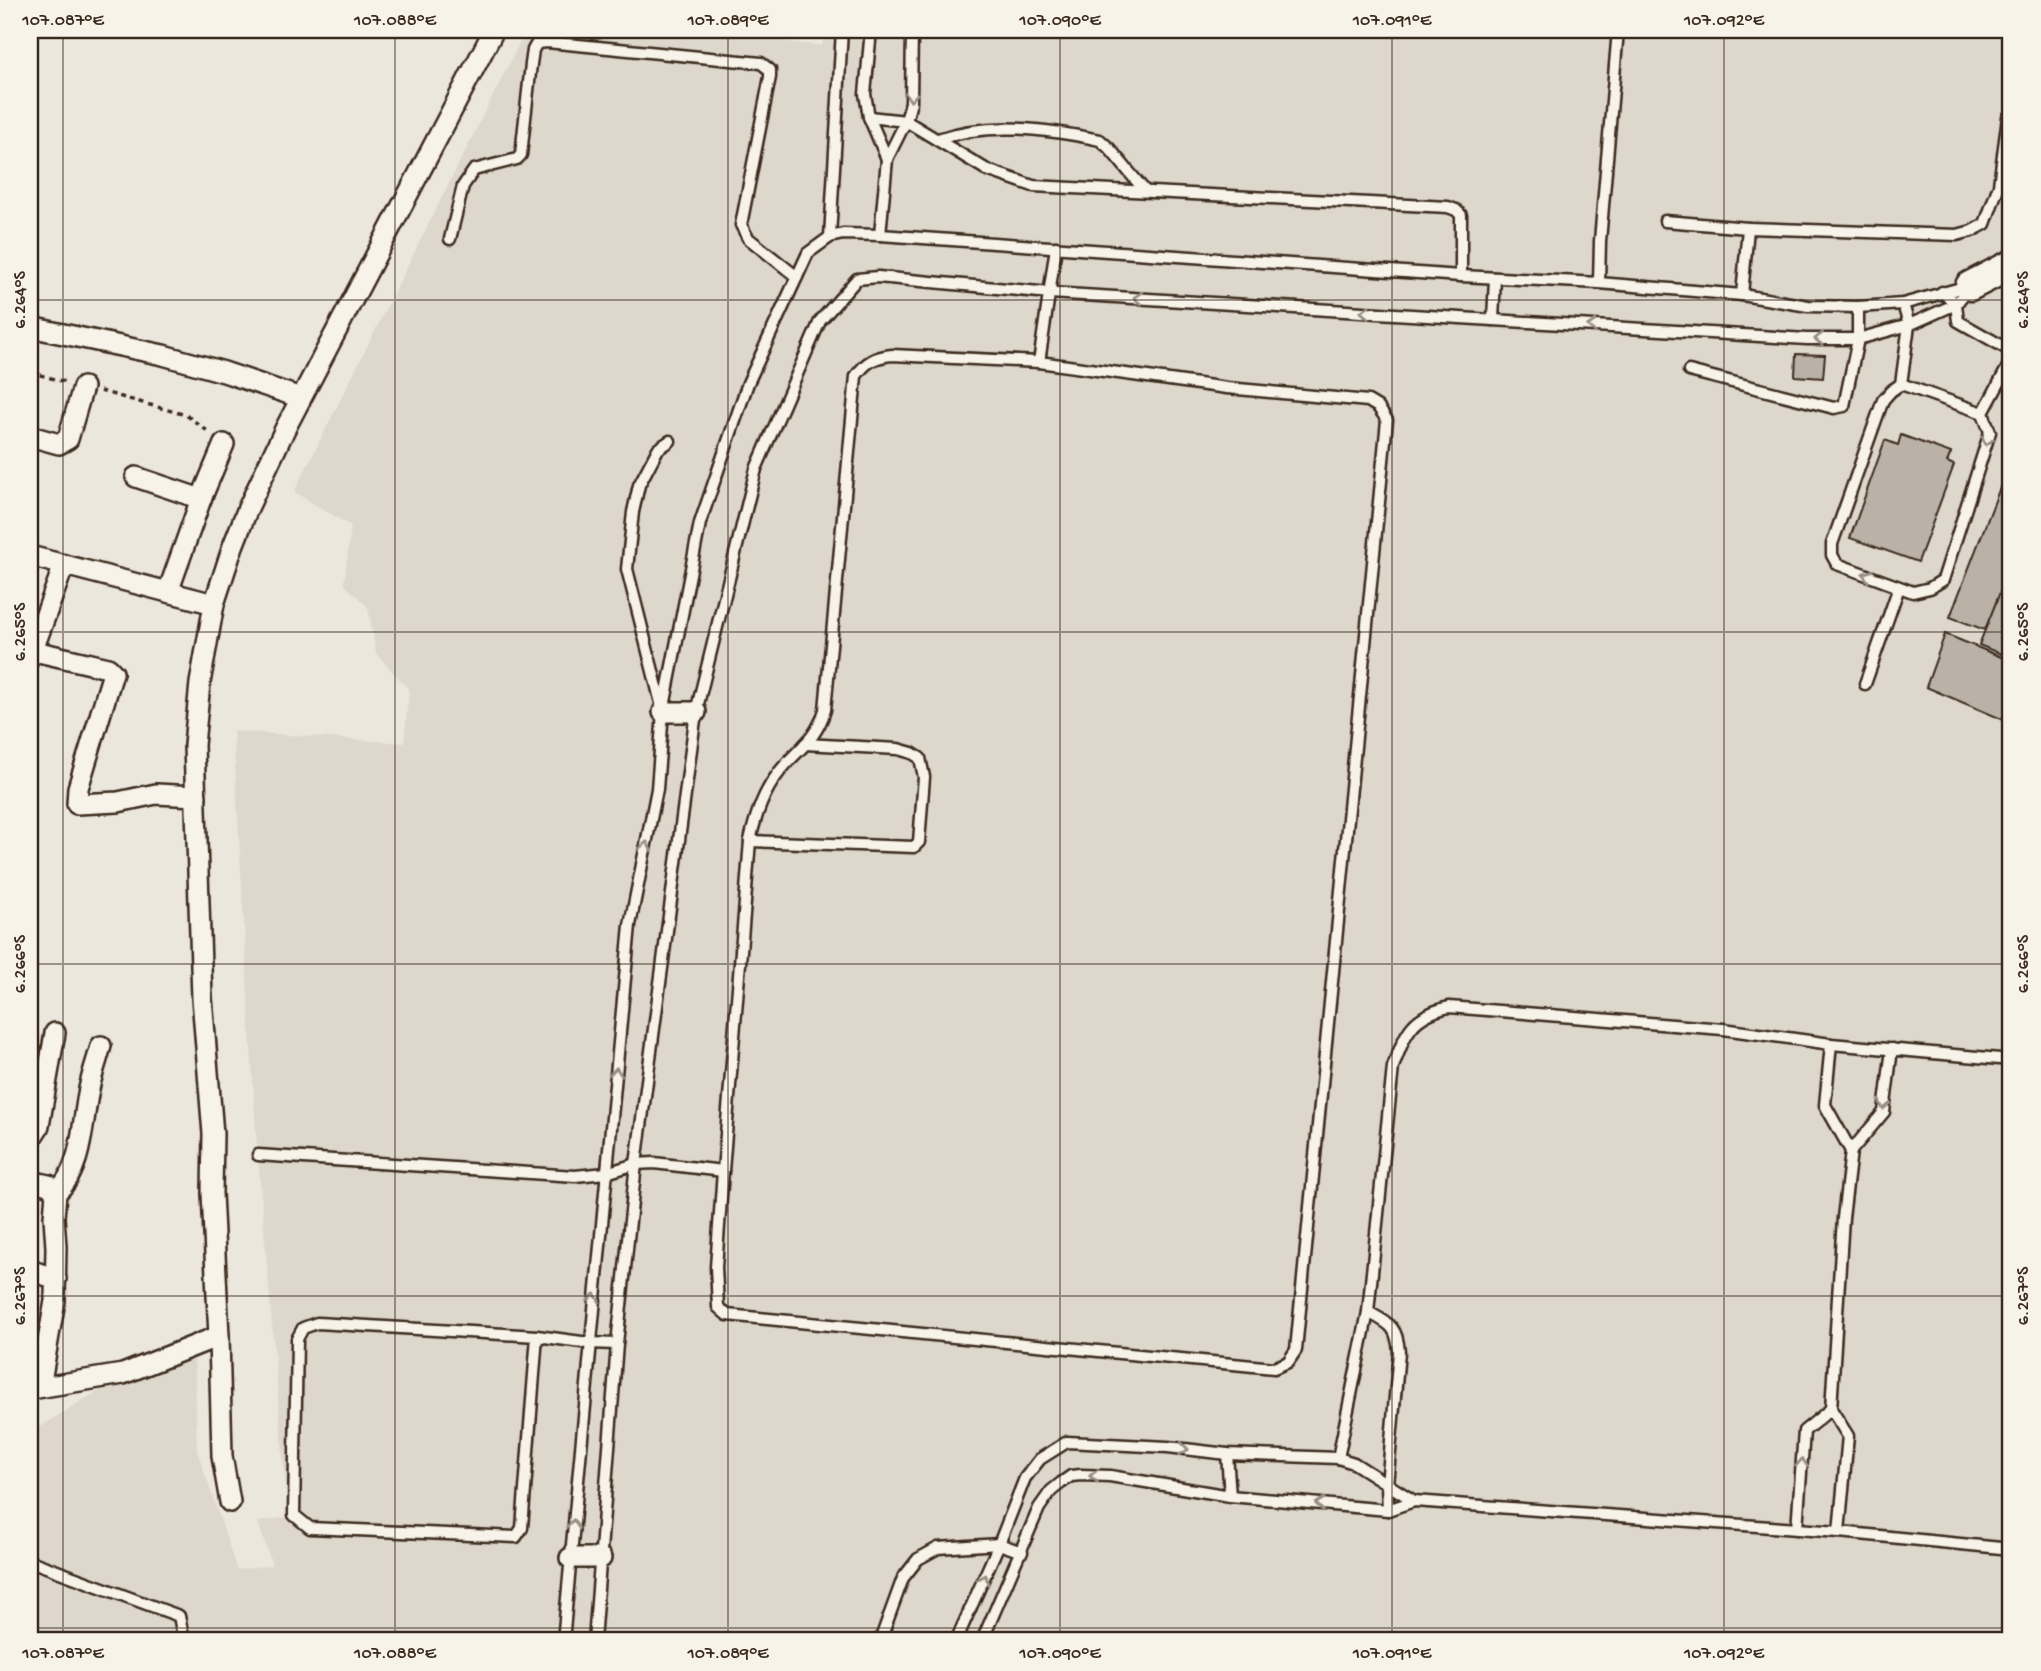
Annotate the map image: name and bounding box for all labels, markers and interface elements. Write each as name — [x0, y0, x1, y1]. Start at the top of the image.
text: 107.087°E — [21, 11, 104, 32]
text: 107.088°E — [353, 11, 437, 32]
text: 107.089°E — [687, 11, 769, 32]
text: 107.090°E — [1018, 11, 1101, 32]
text: 107.091°E — [1352, 11, 1432, 32]
text: 107.092°E — [1683, 11, 1765, 32]
one-way arrow — [904, 92, 919, 103]
text: 6.264°S — [11, 271, 32, 329]
text: 6.264°S — [2014, 271, 2035, 329]
one-way arrow — [1132, 291, 1143, 306]
one-way arrow — [1359, 305, 1370, 320]
one-way arrow — [1586, 319, 1597, 334]
one-way arrow — [1814, 331, 1824, 347]
one-way arrow — [1981, 435, 1995, 447]
one-way arrow — [1861, 569, 1873, 583]
text: 6.265°S — [11, 602, 32, 661]
text: 6.265°S — [2014, 602, 2035, 661]
one-way arrow — [637, 840, 652, 852]
text: 6.266°S — [11, 934, 32, 993]
text: 6.266°S — [2014, 934, 2035, 993]
one-way arrow — [608, 1066, 623, 1077]
one-way arrow — [1878, 1099, 1893, 1111]
text: 6.267°S — [11, 1266, 32, 1325]
text: 6.267°S — [2014, 1266, 2035, 1325]
one-way arrow — [586, 1292, 601, 1304]
one-way arrow — [1178, 1441, 1189, 1456]
one-way arrow — [1794, 1457, 1809, 1468]
one-way arrow — [1089, 1468, 1100, 1483]
one-way arrow — [1314, 1497, 1325, 1512]
one-way arrow — [565, 1519, 580, 1530]
one-way arrow — [976, 1574, 990, 1586]
text: 107.087°E — [21, 1644, 104, 1665]
text: 107.088°E — [353, 1644, 437, 1665]
text: 107.089°E — [687, 1644, 769, 1665]
text: 107.090°E — [1018, 1644, 1101, 1665]
text: 107.091°E — [1352, 1644, 1432, 1665]
text: 107.092°E — [1683, 1644, 1765, 1665]

